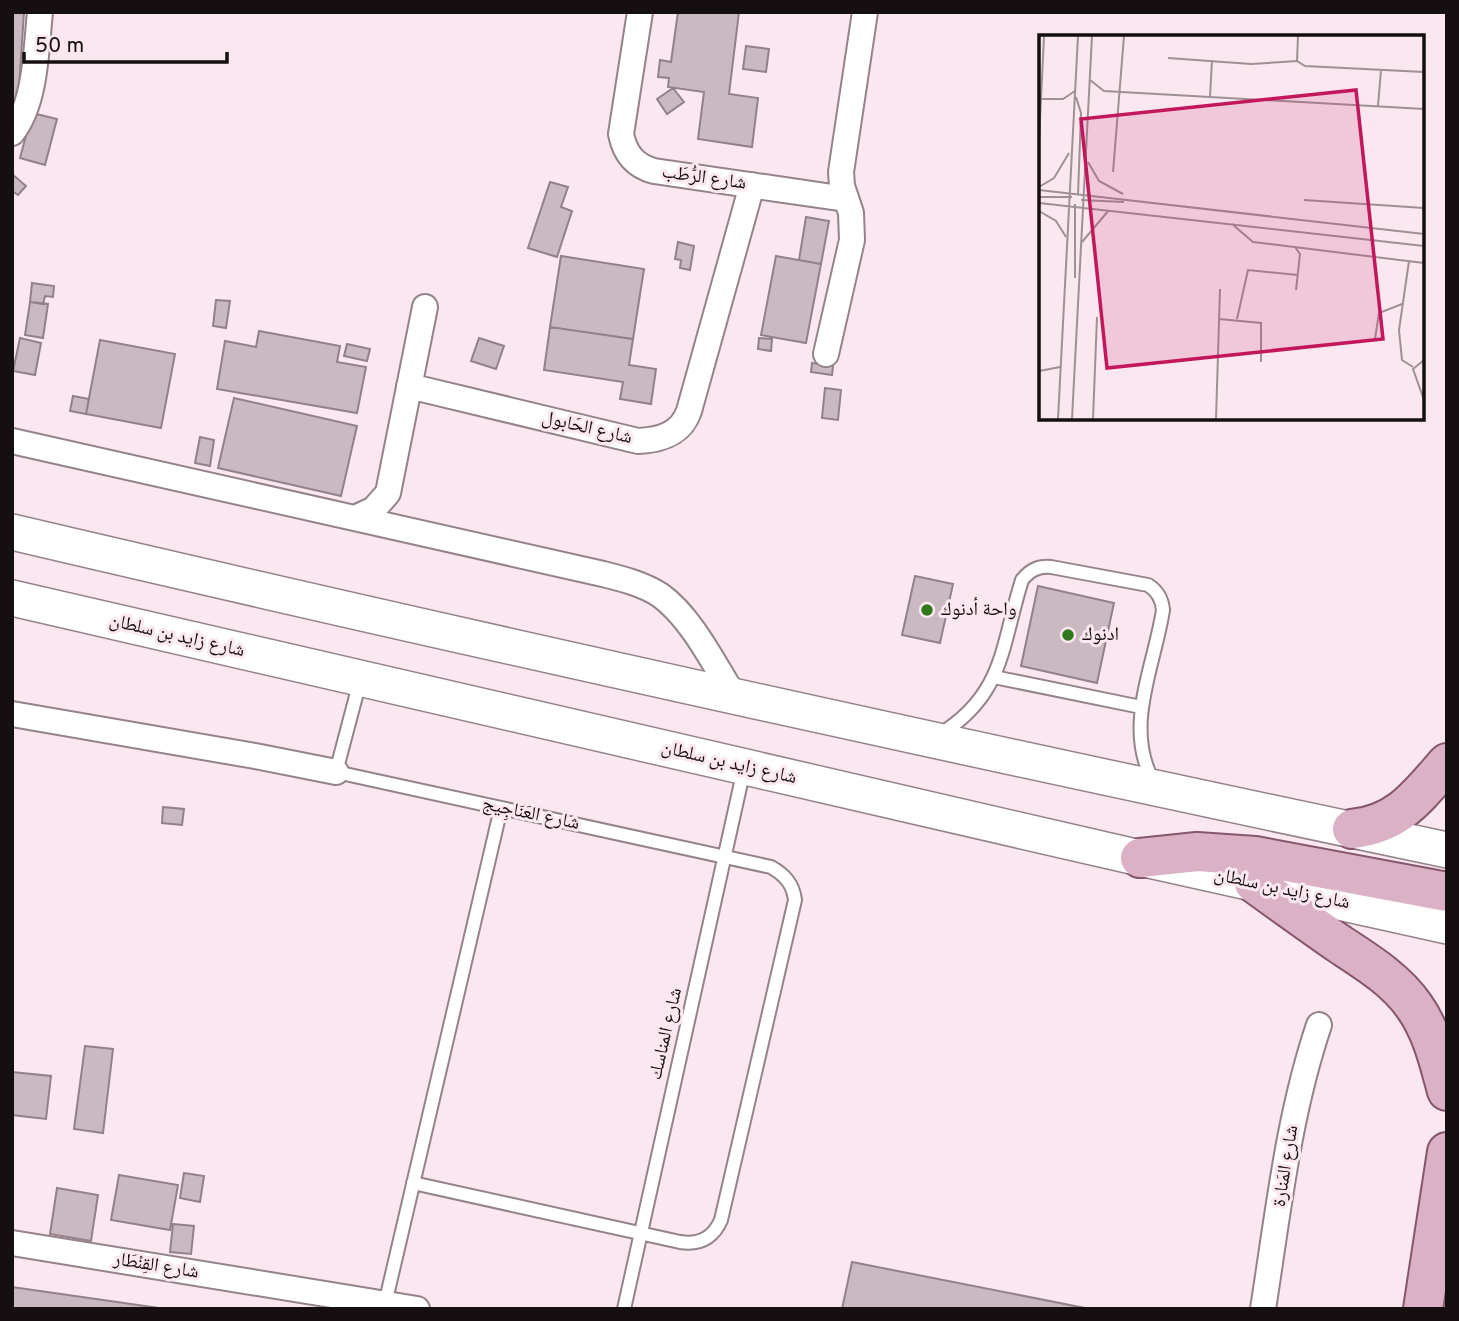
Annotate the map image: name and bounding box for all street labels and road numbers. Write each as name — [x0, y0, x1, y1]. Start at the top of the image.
street label: شارع الرُّطَب — [660, 160, 748, 196]
street label: شارع الحَابول — [539, 406, 635, 450]
street label: شارع زايد بن سلطان — [107, 609, 247, 663]
street label: شارع زايد بن سلطان — [659, 736, 799, 790]
street label: شارع العَنَاجِيج — [480, 792, 582, 836]
street label: شارع زايد بن سلطان — [1212, 863, 1352, 915]
street label: شارع المناسك — [644, 986, 688, 1082]
street label: شارع المَنارة — [1268, 1123, 1304, 1209]
street label: شارع القِنْطَار — [111, 1247, 200, 1285]

